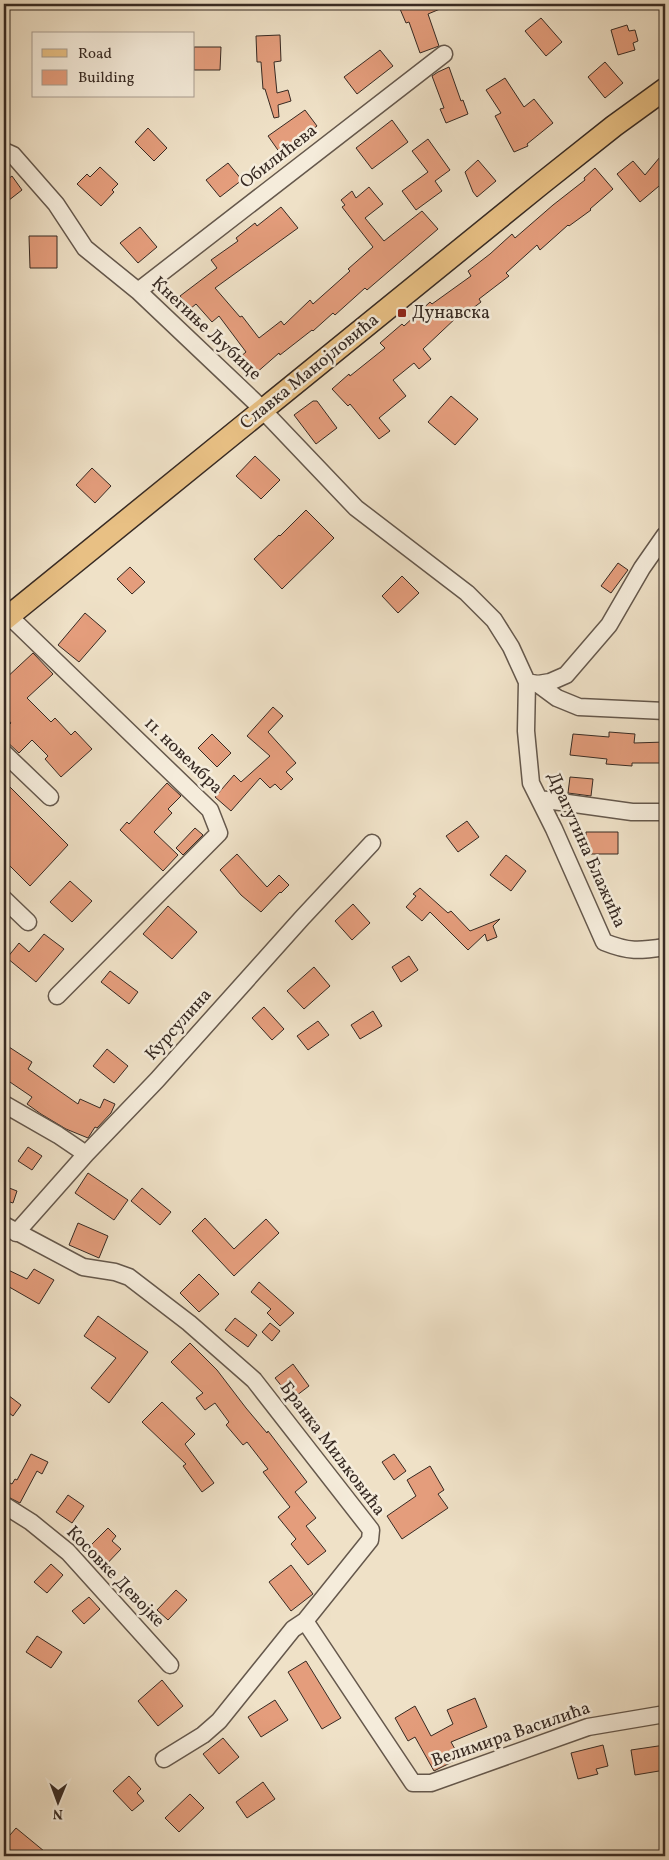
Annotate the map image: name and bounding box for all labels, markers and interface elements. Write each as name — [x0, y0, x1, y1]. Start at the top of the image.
legend — [32, 32, 195, 98]
text: Road — [78, 44, 112, 65]
text: Building — [78, 68, 135, 89]
street label: Обилићева — [235, 119, 323, 195]
street label: Кнегиње Љубице — [146, 271, 266, 387]
place label: Дунавска — [412, 301, 490, 326]
marker: Дунавска — [396, 307, 408, 319]
street label: Славка Манојловића — [235, 308, 385, 436]
street label: 11. новембра — [138, 712, 228, 800]
street label: Драгутина Блажића — [540, 768, 632, 932]
street label: Курсулина — [140, 984, 218, 1066]
street label: Бранка Миљковића — [273, 1377, 391, 1521]
street label: Косовке Девојке — [60, 1521, 170, 1633]
street label: Велимира Василића — [428, 1696, 594, 1774]
north arrow — [32, 1778, 82, 1828]
text: N — [53, 1804, 63, 1823]

